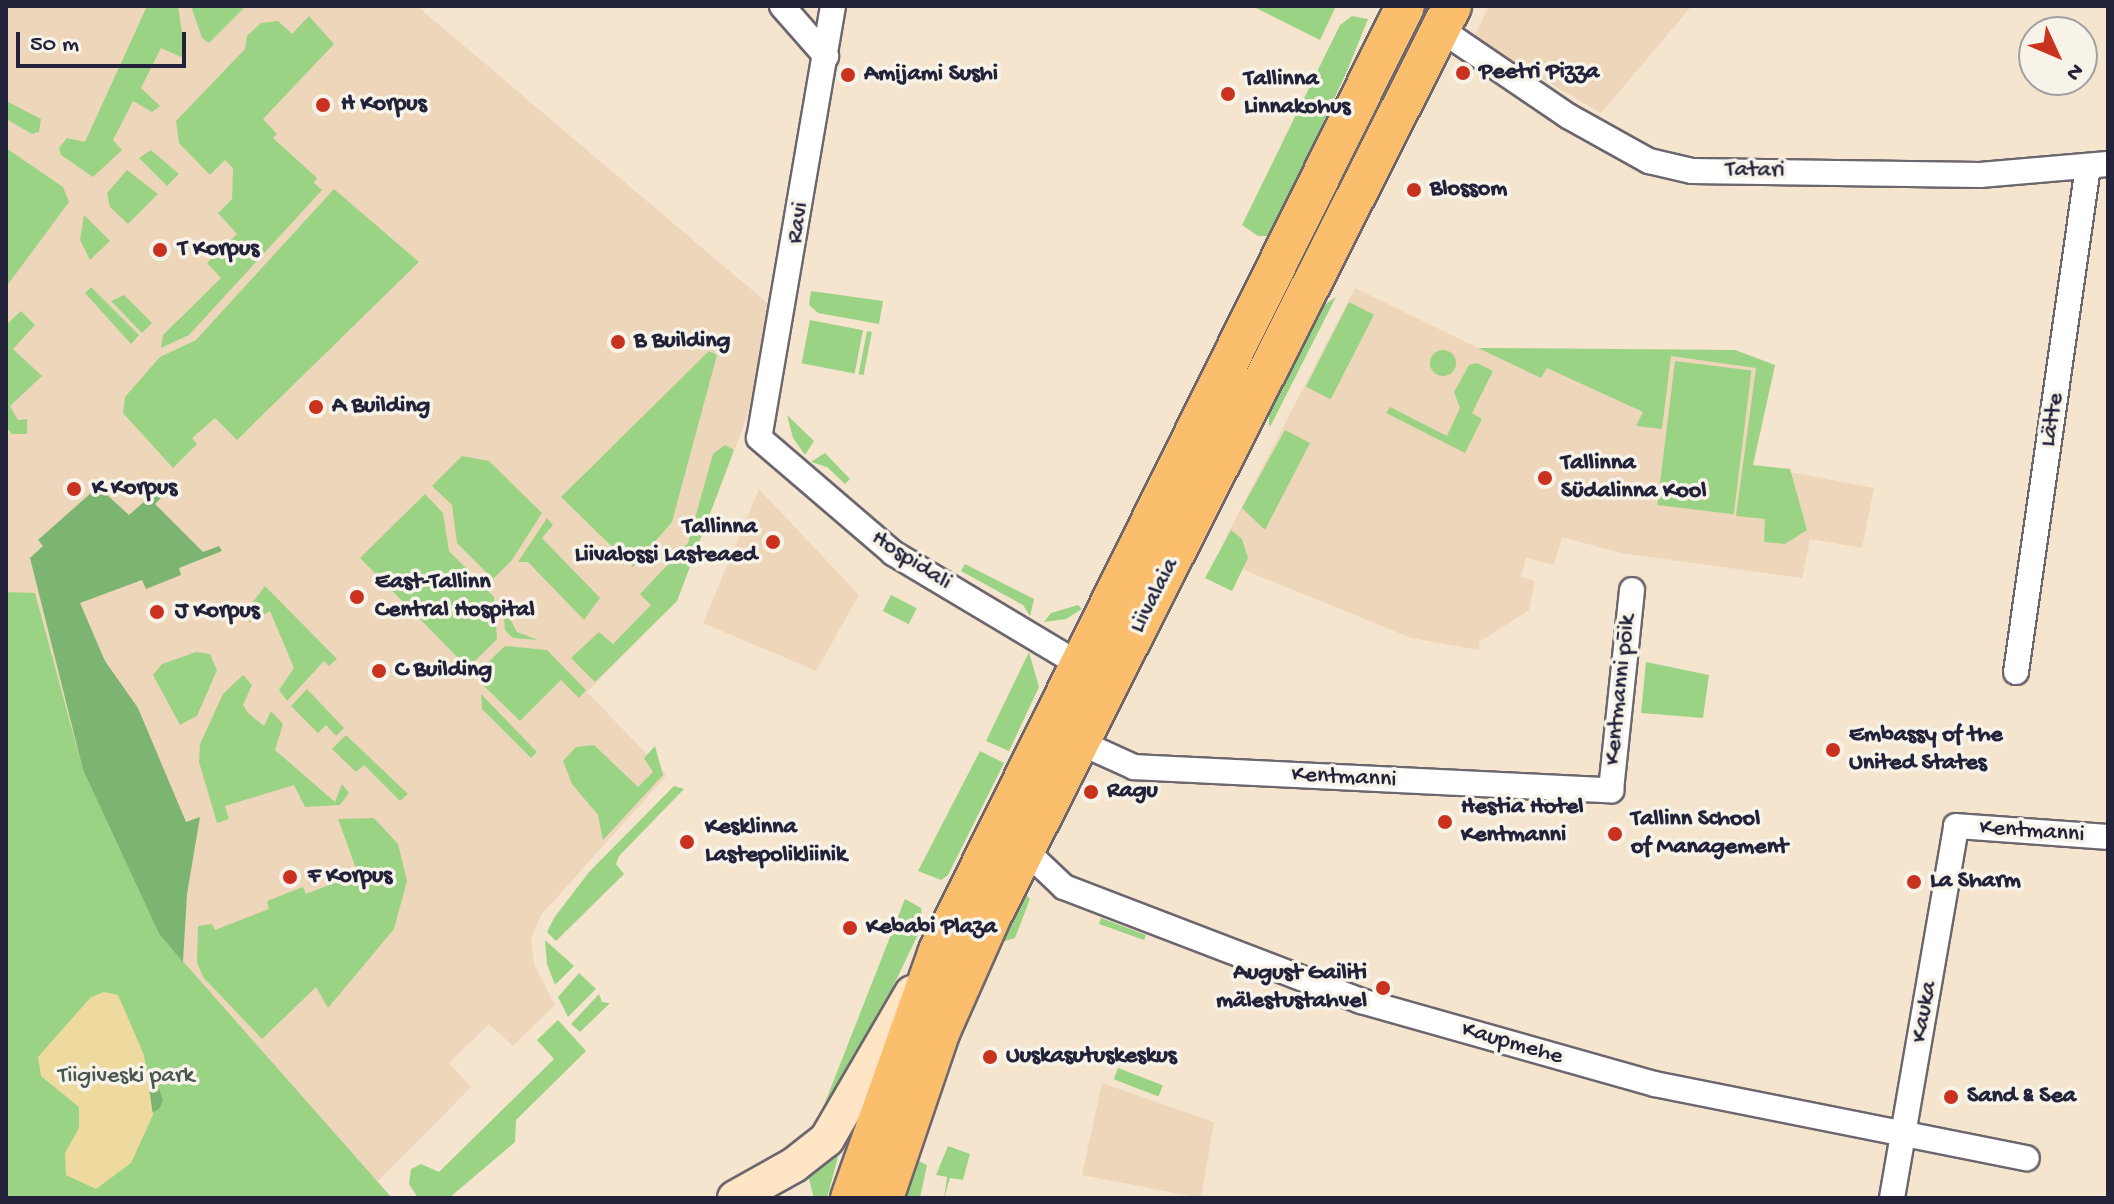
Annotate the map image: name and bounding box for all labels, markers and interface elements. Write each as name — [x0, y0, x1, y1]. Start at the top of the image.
scale bar — [20, 16, 190, 66]
north arrow — [2018, 16, 2098, 96]
text: 50 m — [30, 31, 79, 60]
text: N — [2059, 57, 2088, 85]
place label: Peetri Pizza — [1479, 59, 1599, 87]
place label: Amijami Sushi — [864, 61, 998, 89]
marker: Peetri Pizza — [1454, 64, 1472, 82]
marker: Amijami Sushi — [839, 66, 857, 84]
place label: Tallinna Linnakohus — [1244, 66, 1350, 122]
marker: Tallinna Linnakohus — [1219, 85, 1237, 103]
place label: H Korpus — [341, 91, 426, 119]
marker: H Korpus — [312, 94, 334, 116]
street label: Tatari — [1725, 156, 1785, 186]
place label: Blossom — [1430, 176, 1507, 204]
marker: Blossom — [1405, 181, 1423, 199]
street label: Ravi — [782, 200, 816, 246]
place label: T Korpus — [178, 236, 259, 264]
marker: T Korpus — [149, 239, 171, 261]
place label: B Building — [634, 328, 730, 356]
marker: B Building — [609, 333, 627, 351]
street label: Lätte — [2035, 391, 2071, 449]
place label: A Building — [332, 393, 430, 421]
marker: A Building — [307, 398, 325, 416]
place label: Tallinna Südalinna Kool — [1561, 450, 1706, 506]
marker: Tallinna Südalinna Kool — [1536, 469, 1554, 487]
place label: K Korpus — [92, 475, 177, 503]
marker: K Korpus — [63, 478, 85, 500]
place label: Tallinna Liivalossi Lasteaed — [575, 514, 757, 570]
street label: Hospidali — [865, 524, 957, 598]
marker: Tallinna Liivalossi Lasteaed — [764, 533, 782, 551]
street label: Liivalaia — [1124, 554, 1186, 638]
place label: East-Tallinn Central Hospital — [375, 569, 535, 625]
marker: East-Tallinn Central Hospital — [346, 586, 368, 608]
place label: J Korpus — [175, 598, 259, 626]
marker: J Korpus — [146, 601, 168, 623]
street label: Kentmanni põik — [1599, 613, 1643, 767]
place label: C Building — [395, 657, 492, 685]
marker: C Building — [370, 662, 388, 680]
place label: Embassy of the United States — [1849, 722, 2003, 778]
marker: Embassy of the United States — [1824, 741, 1842, 759]
street label: Kentmanni — [1291, 761, 1397, 795]
place label: Ragu — [1107, 778, 1158, 806]
marker: Ragu — [1082, 783, 1100, 801]
place label: Hestia Hotel Kentmanni — [1461, 794, 1584, 850]
place label: Tallinn School of Management — [1631, 806, 1788, 862]
marker: Hestia Hotel Kentmanni — [1436, 813, 1454, 831]
place label: Kesklinna Lastepolikliinik — [705, 814, 847, 870]
street label: Kentmanni — [1979, 814, 2085, 850]
marker: Tallinn School of Management — [1606, 825, 1624, 843]
marker: Kesklinna Lastepolikliinik — [676, 831, 698, 853]
place label: F Korpus — [308, 863, 392, 891]
marker: F Korpus — [279, 866, 301, 888]
place label: La Sharm — [1930, 868, 2021, 896]
marker: La Sharm — [1905, 873, 1923, 891]
place label: Kebabi Plaza — [866, 914, 997, 942]
marker: Kebabi Plaza — [841, 919, 859, 937]
place label: August Gailiti mälestustahvel — [1216, 960, 1367, 1016]
marker: August Gailiti mälestustahvel — [1374, 979, 1392, 997]
street label: Kauka — [1905, 979, 1945, 1045]
street label: Kaupmehe — [1458, 1016, 1566, 1072]
place label: Uuskasutuskeskus — [1006, 1043, 1177, 1071]
marker: Uuskasutuskeskus — [981, 1048, 999, 1066]
park label: Tiigiveski park — [58, 1063, 194, 1091]
place label: Sand & Sea — [1967, 1083, 2076, 1111]
marker: Sand & Sea — [1942, 1088, 1960, 1106]

